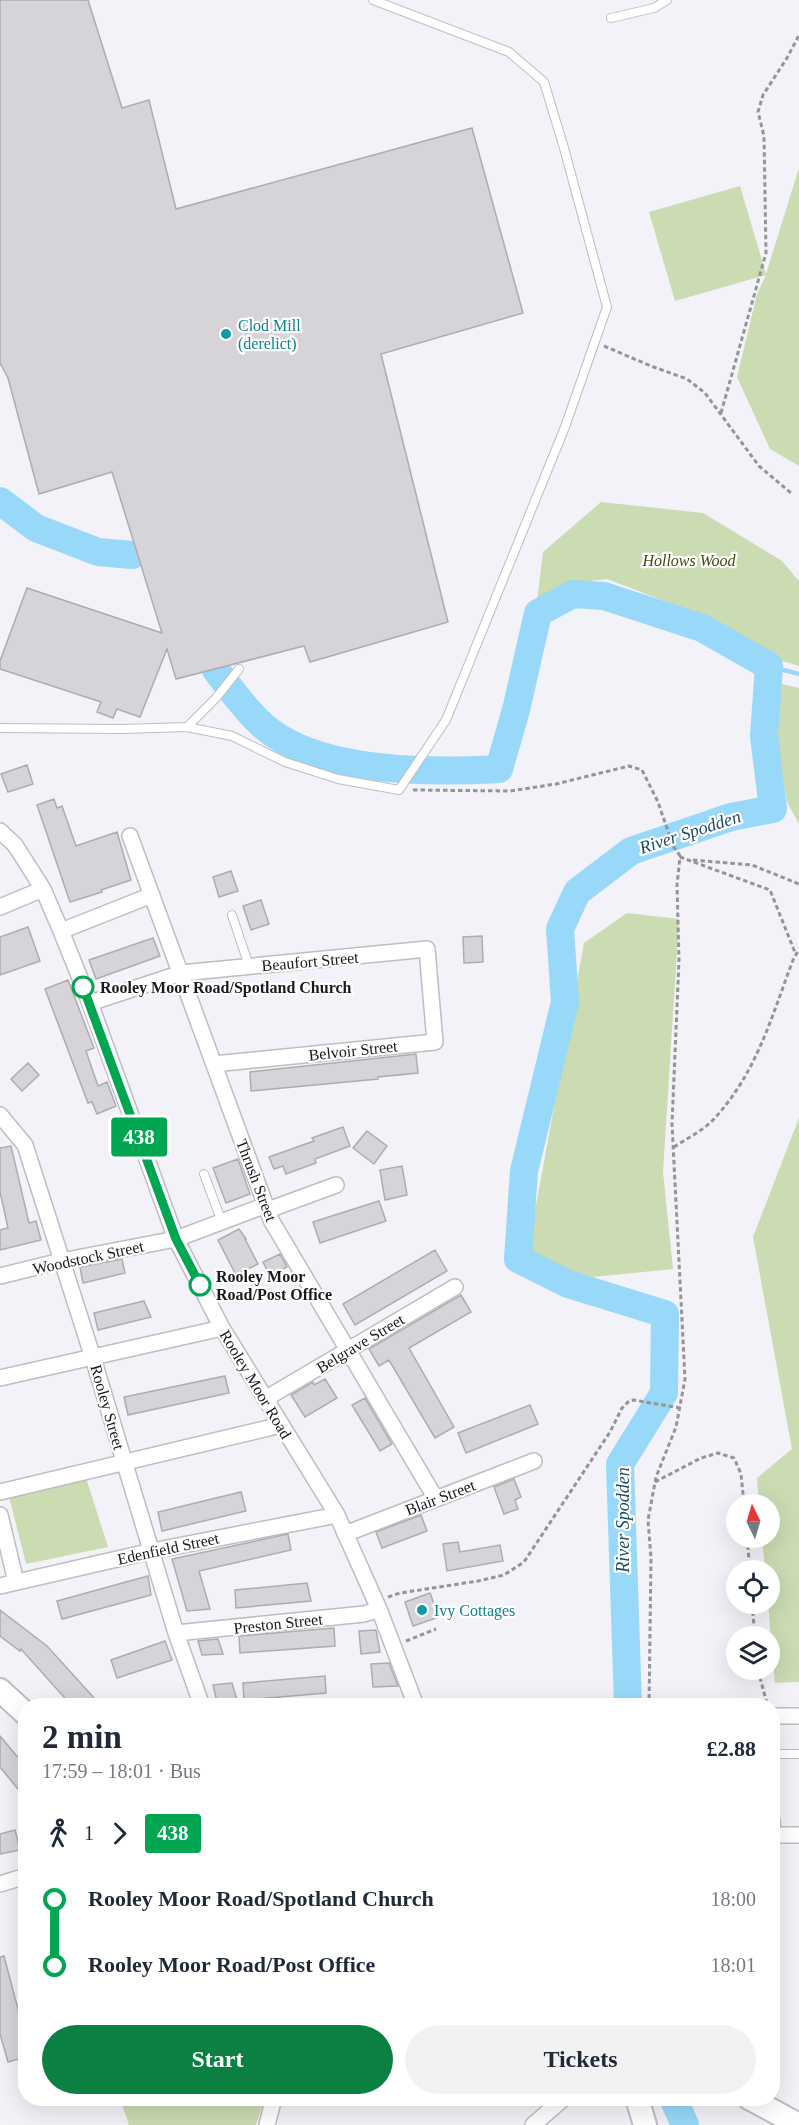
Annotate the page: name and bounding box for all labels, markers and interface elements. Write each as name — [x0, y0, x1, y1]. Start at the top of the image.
place label: Clod Mill (derelict) — [238, 317, 301, 353]
marker: Clod Mill (derelict) — [219, 327, 233, 341]
park label: Hollows Wood — [641, 552, 737, 569]
water label: River Spodden — [636, 806, 743, 858]
street label: Beaufort Street — [261, 949, 360, 974]
marker: Rooley Moor Road/Spotland Church — [72, 976, 94, 998]
place label: Rooley Moor Road/Spotland Church — [100, 979, 352, 997]
street label: Belvoir Street — [308, 1037, 399, 1064]
line badge: 438 — [104, 1118, 174, 1156]
text: 438 — [123, 1125, 155, 1149]
street label: Thrush Street — [233, 1137, 280, 1224]
street label: Woodstock Street — [31, 1237, 146, 1278]
place label: Rooley Moor Road/Post Office — [216, 1268, 332, 1303]
marker: Rooley Moor Road/Post Office — [189, 1274, 211, 1296]
street label: Belgrave Street — [313, 1310, 408, 1377]
street label: Rooley Moor Road — [216, 1327, 295, 1442]
street label: Rooley Street — [86, 1363, 128, 1452]
water label: River Spodden — [613, 1467, 633, 1574]
street label: Blair Street — [403, 1476, 478, 1519]
north arrow — [726, 1494, 780, 1548]
map controls — [726, 1494, 780, 1680]
street label: Edenfield Street — [116, 1529, 221, 1568]
button: locate — [726, 1560, 780, 1614]
place label: Ivy Cottages — [434, 1602, 515, 1620]
marker: Ivy Cottages — [415, 1603, 429, 1617]
street label: Preston Street — [233, 1610, 324, 1637]
button: layers — [726, 1626, 780, 1680]
text: 2 min — [42, 1719, 122, 1755]
text: £2.88 — [707, 1736, 756, 1761]
text: 17:59 – 18:01 · Bus — [42, 1760, 201, 1782]
icon: walk — [42, 1817, 75, 1850]
icon: forward — [103, 1817, 136, 1850]
text: 438 — [157, 1821, 189, 1845]
text: 1 — [84, 1822, 94, 1844]
text: Rooley Moor Road/Spotland Church — [88, 1886, 434, 1911]
text: 18:00 — [710, 1888, 756, 1910]
text: Rooley Moor Road/Post Office — [88, 1952, 375, 1977]
text: 18:01 — [710, 1954, 756, 1976]
button: Start — [42, 2025, 393, 2094]
button: Tickets — [405, 2025, 756, 2094]

